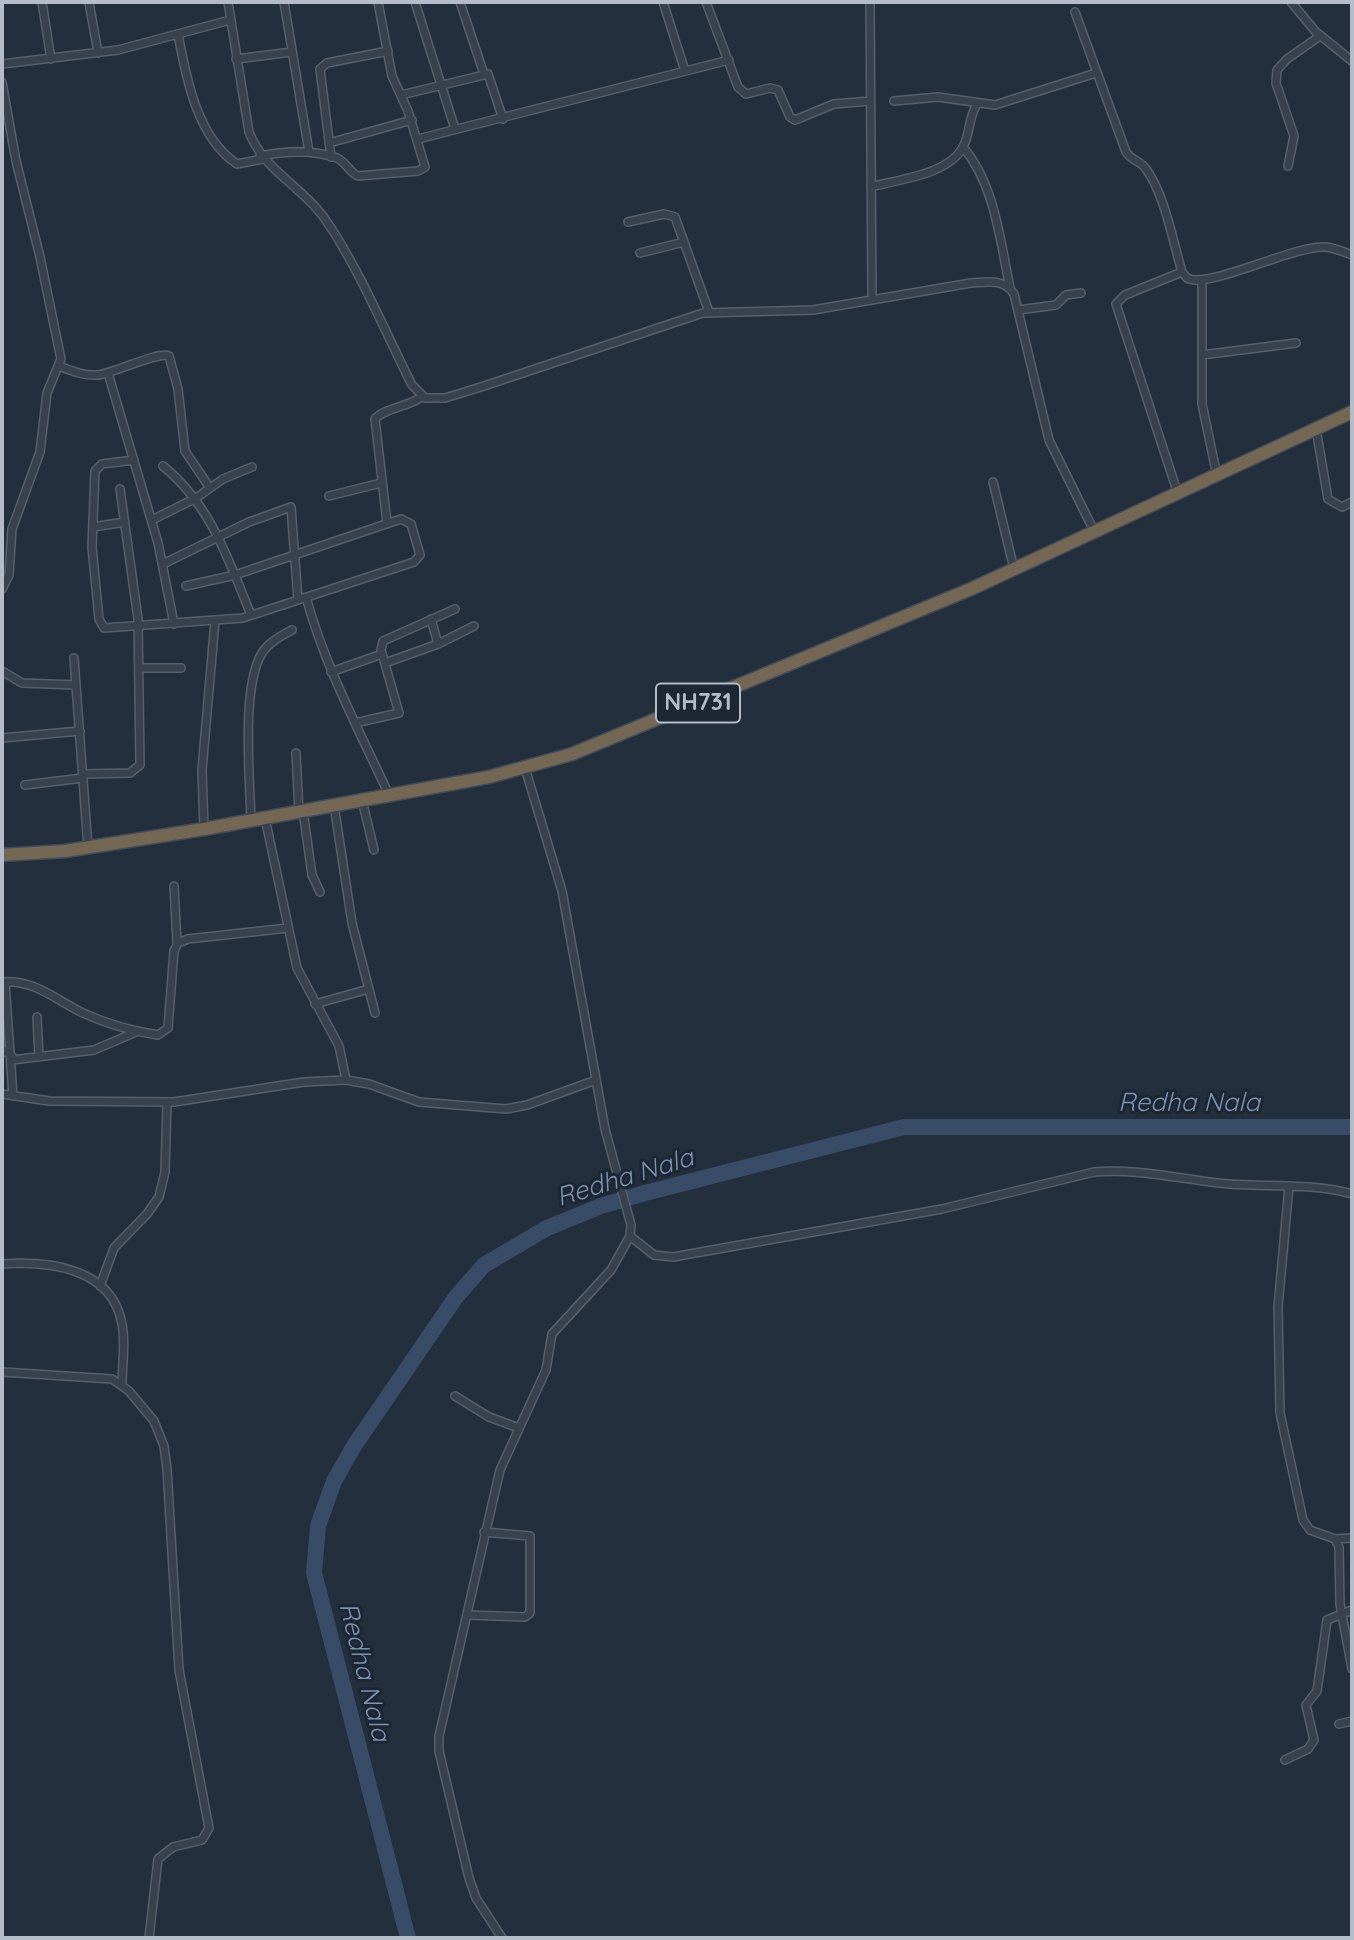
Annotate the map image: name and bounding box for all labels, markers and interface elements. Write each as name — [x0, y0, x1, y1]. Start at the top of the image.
road number: NH731 — [656, 684, 740, 722]
water label: Redha Nala — [1118, 1087, 1260, 1119]
water label: Redha Nala — [553, 1142, 697, 1214]
water label: Redha Nala — [332, 1599, 396, 1745]

